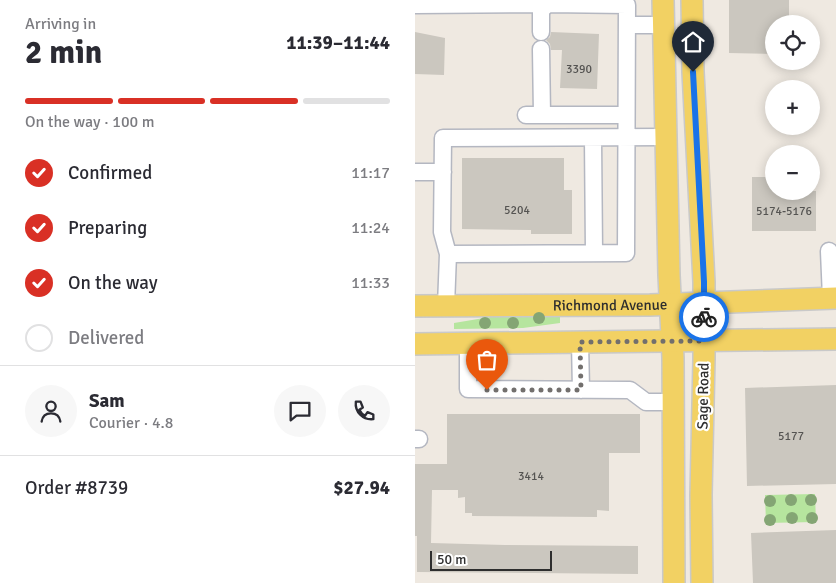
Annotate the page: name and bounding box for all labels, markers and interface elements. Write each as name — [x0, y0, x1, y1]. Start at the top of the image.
text: Arriving in — [25, 14, 96, 34]
map controls — [765, 15, 820, 200]
button: locate — [765, 15, 820, 70]
pin — [672, 21, 714, 72]
icon: home — [679, 28, 707, 56]
text: 11:39–11:44 — [286, 31, 390, 55]
text: 2 min — [25, 33, 102, 72]
house number: 3390 — [566, 62, 592, 77]
button: + — [765, 80, 820, 135]
text: On the way · 100 m — [25, 112, 155, 132]
button: − — [765, 145, 820, 200]
icon: check — [25, 159, 53, 187]
text: Confirmed — [68, 161, 152, 185]
text: 11:17 — [351, 163, 390, 183]
house number: 5204 — [504, 203, 530, 218]
house number: 5174-5176 — [756, 204, 812, 219]
icon: check — [25, 214, 53, 242]
text: Preparing — [68, 216, 147, 240]
text: 11:24 — [351, 218, 390, 238]
icon: check — [25, 269, 53, 297]
text: On the way — [68, 271, 158, 295]
text: 11:33 — [351, 273, 390, 293]
courier — [679, 292, 729, 342]
street label: Richmond Avenue — [553, 295, 668, 314]
icon: bike — [690, 303, 718, 331]
text: Delivered — [68, 326, 144, 350]
pin — [466, 339, 508, 390]
icon: bag — [473, 346, 501, 374]
street label: Sage Road — [693, 362, 713, 430]
button: person — [25, 385, 77, 437]
button: chat — [274, 385, 326, 437]
button: phone — [338, 385, 390, 437]
text: Sam — [89, 389, 125, 413]
text: Courier · 4.8 — [89, 413, 173, 433]
house number: 5177 — [778, 429, 804, 444]
house number: 3414 — [518, 469, 544, 484]
text: Order #8739 — [25, 476, 128, 500]
text: $27.94 — [333, 476, 390, 500]
scale bar — [430, 548, 553, 571]
text: 50 m — [437, 551, 466, 568]

